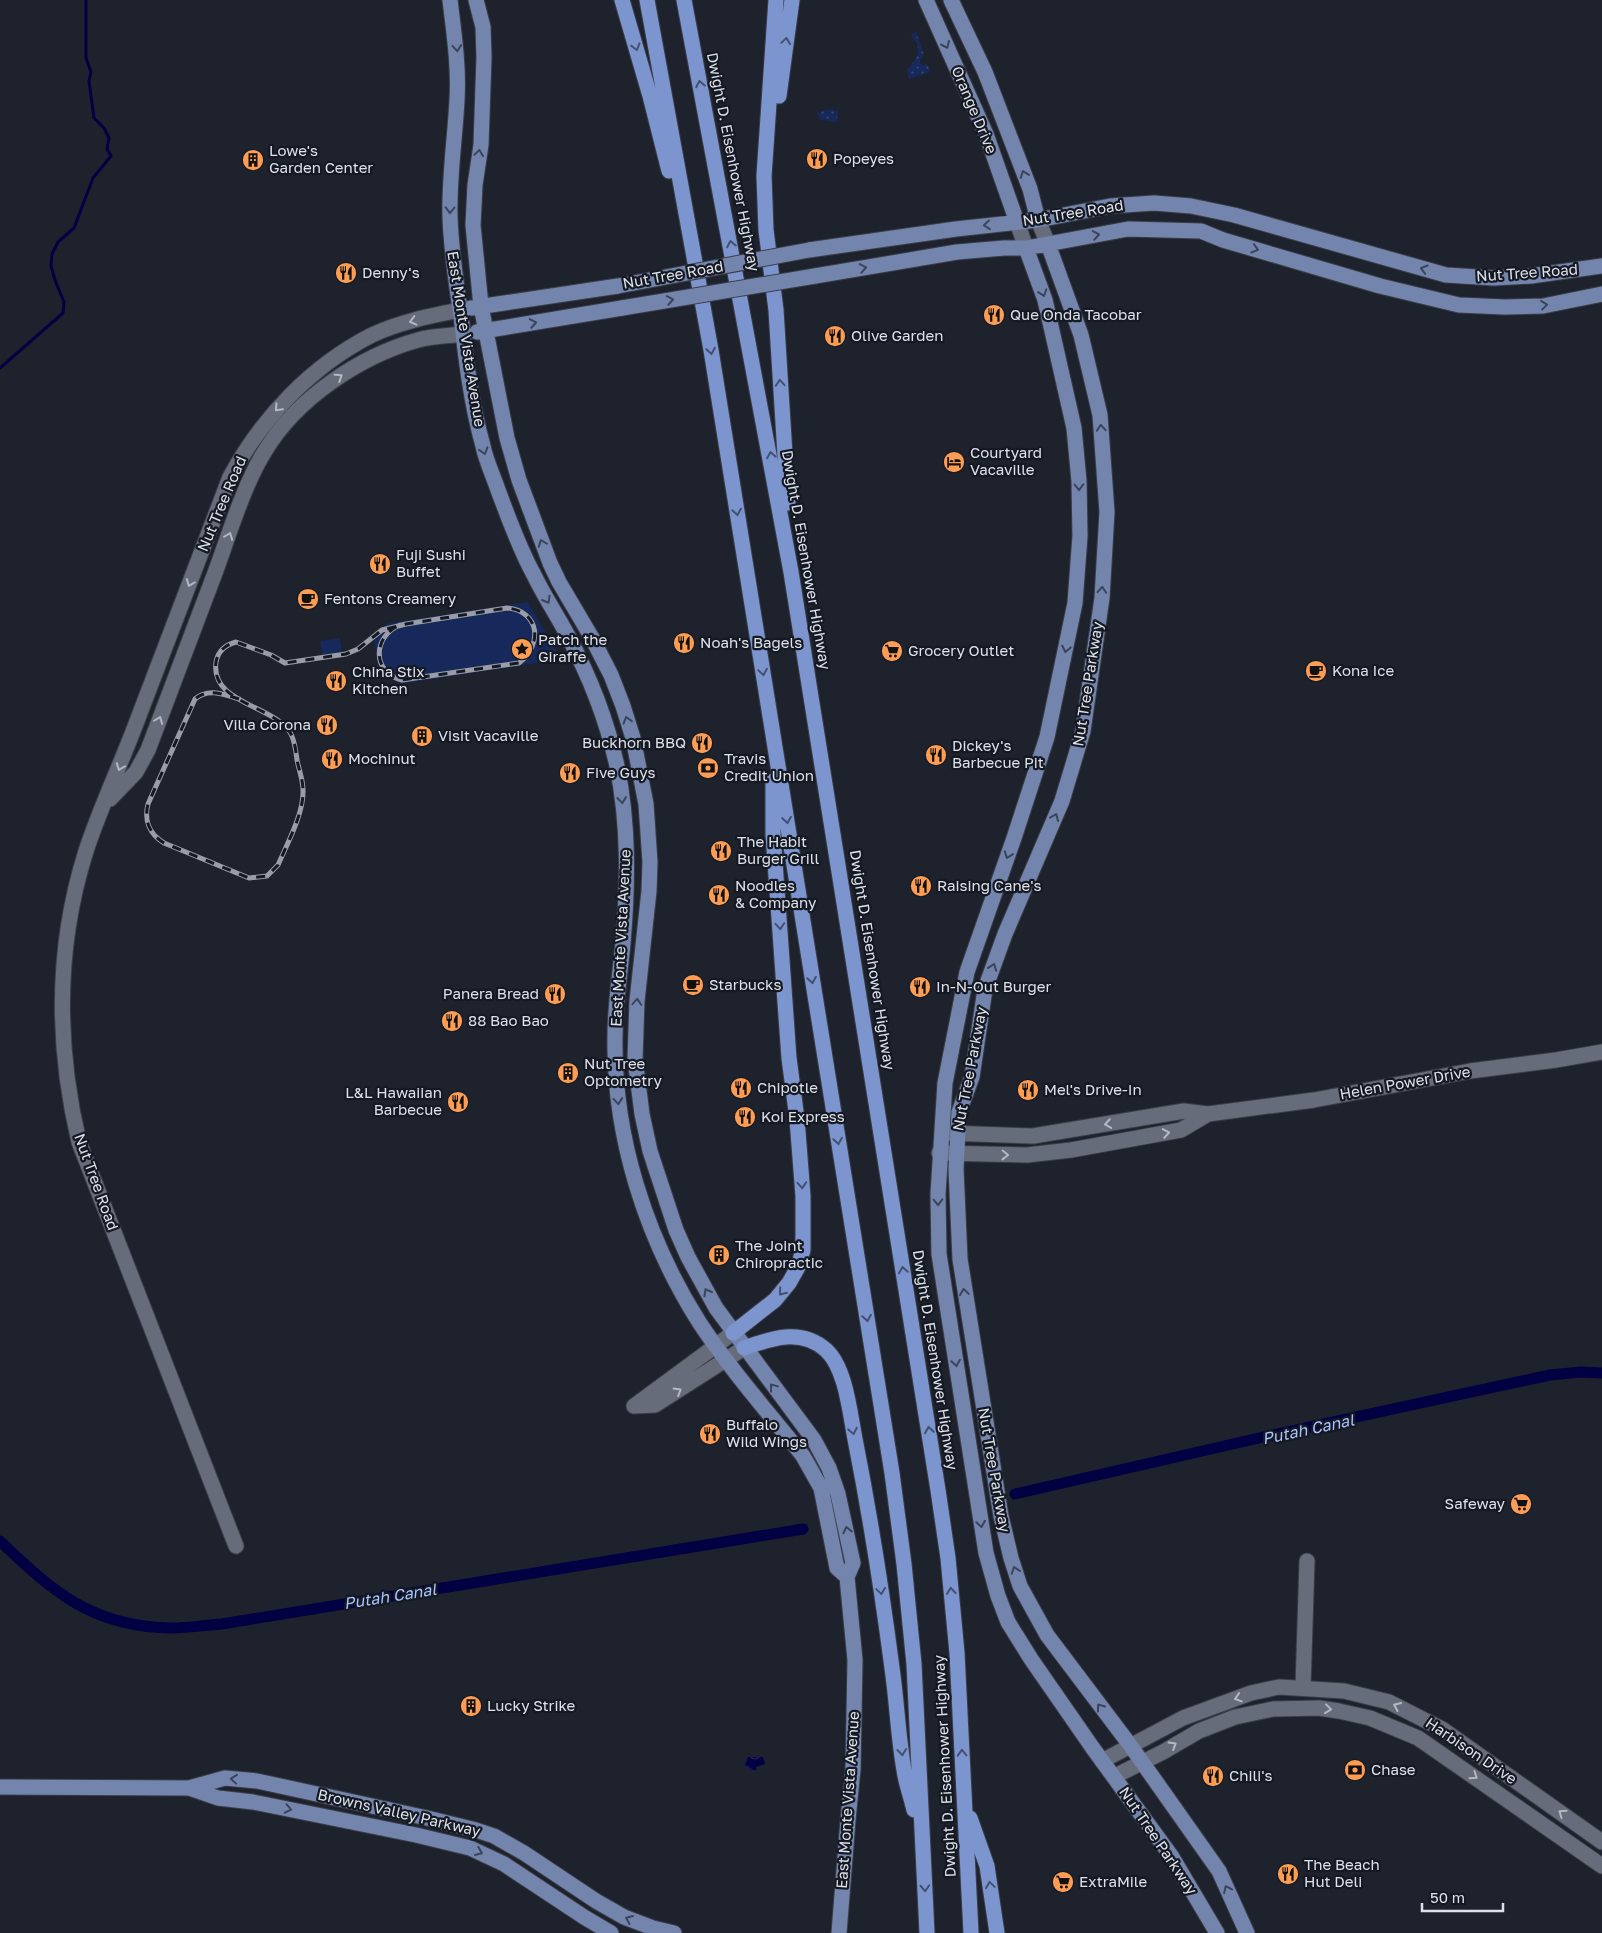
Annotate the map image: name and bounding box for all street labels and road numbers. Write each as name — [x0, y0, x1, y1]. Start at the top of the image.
street label: Dwight D. Eisenhower Highway — [704, 51, 764, 273]
street label: Orange Drive — [948, 63, 1002, 156]
street label: Nut Tree Road — [1021, 195, 1125, 229]
street label: East Monte Vista Avenue — [444, 250, 490, 428]
street label: Nut Tree Road — [621, 256, 725, 292]
street label: Nut Tree Road — [1476, 259, 1578, 285]
street label: Dwight D. Eisenhower Highway — [779, 449, 835, 672]
street label: Nut Tree Road — [193, 453, 249, 554]
street label: Nut Tree Parkway — [1068, 620, 1106, 748]
street label: East Monte Vista Avenue — [606, 848, 634, 1027]
street label: Dwight D. Eisenhower Highway — [847, 848, 899, 1072]
street label: Nut Tree Parkway — [948, 1005, 990, 1132]
street label: Helen Power Drive — [1338, 1062, 1472, 1102]
street label: Nut Tree Road — [71, 1131, 123, 1233]
street label: Dwight D. Eisenhower Highway — [910, 1248, 962, 1472]
street label: Nut Tree Parkway — [975, 1406, 1015, 1534]
street label: Dwight D. Eisenhower Highway — [929, 1654, 959, 1878]
street label: East Monte Vista Avenue — [832, 1710, 862, 1889]
street label: Harbison Drive — [1423, 1713, 1521, 1787]
street label: Nut Tree Parkway — [1116, 1783, 1202, 1898]
street label: Browns Valley Parkway — [316, 1785, 483, 1840]

